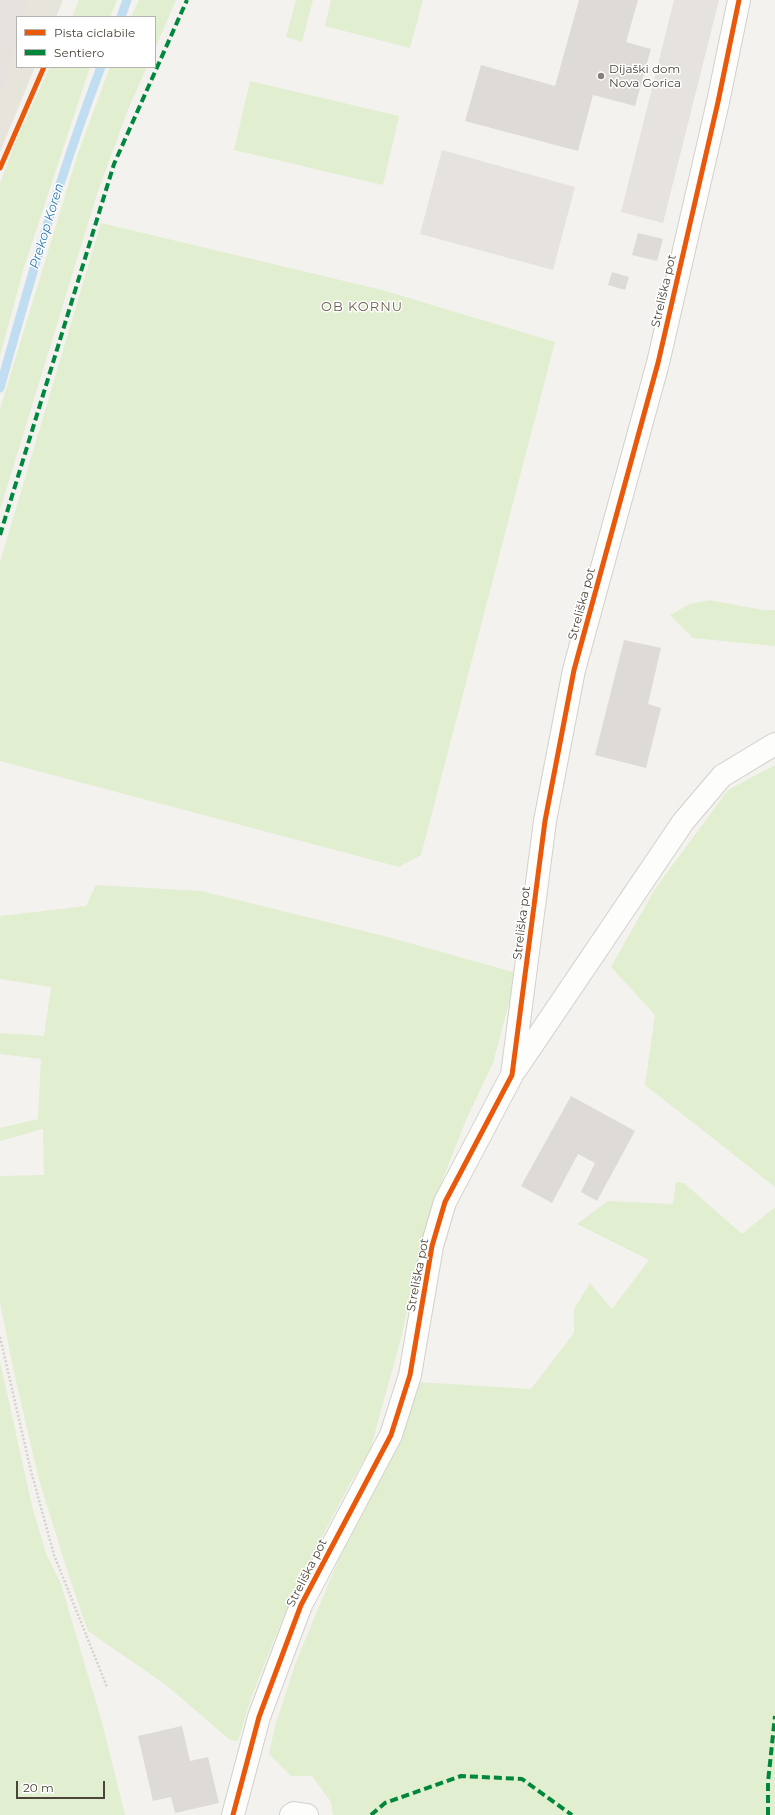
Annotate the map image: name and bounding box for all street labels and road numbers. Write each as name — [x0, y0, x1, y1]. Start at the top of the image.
street label: Streliška pot — [649, 253, 679, 329]
street label: Streliška pot — [565, 566, 599, 642]
street label: Streliška pot — [510, 885, 534, 961]
street label: Streliška pot — [404, 1237, 432, 1313]
street label: Streliška pot — [284, 1537, 330, 1609]

